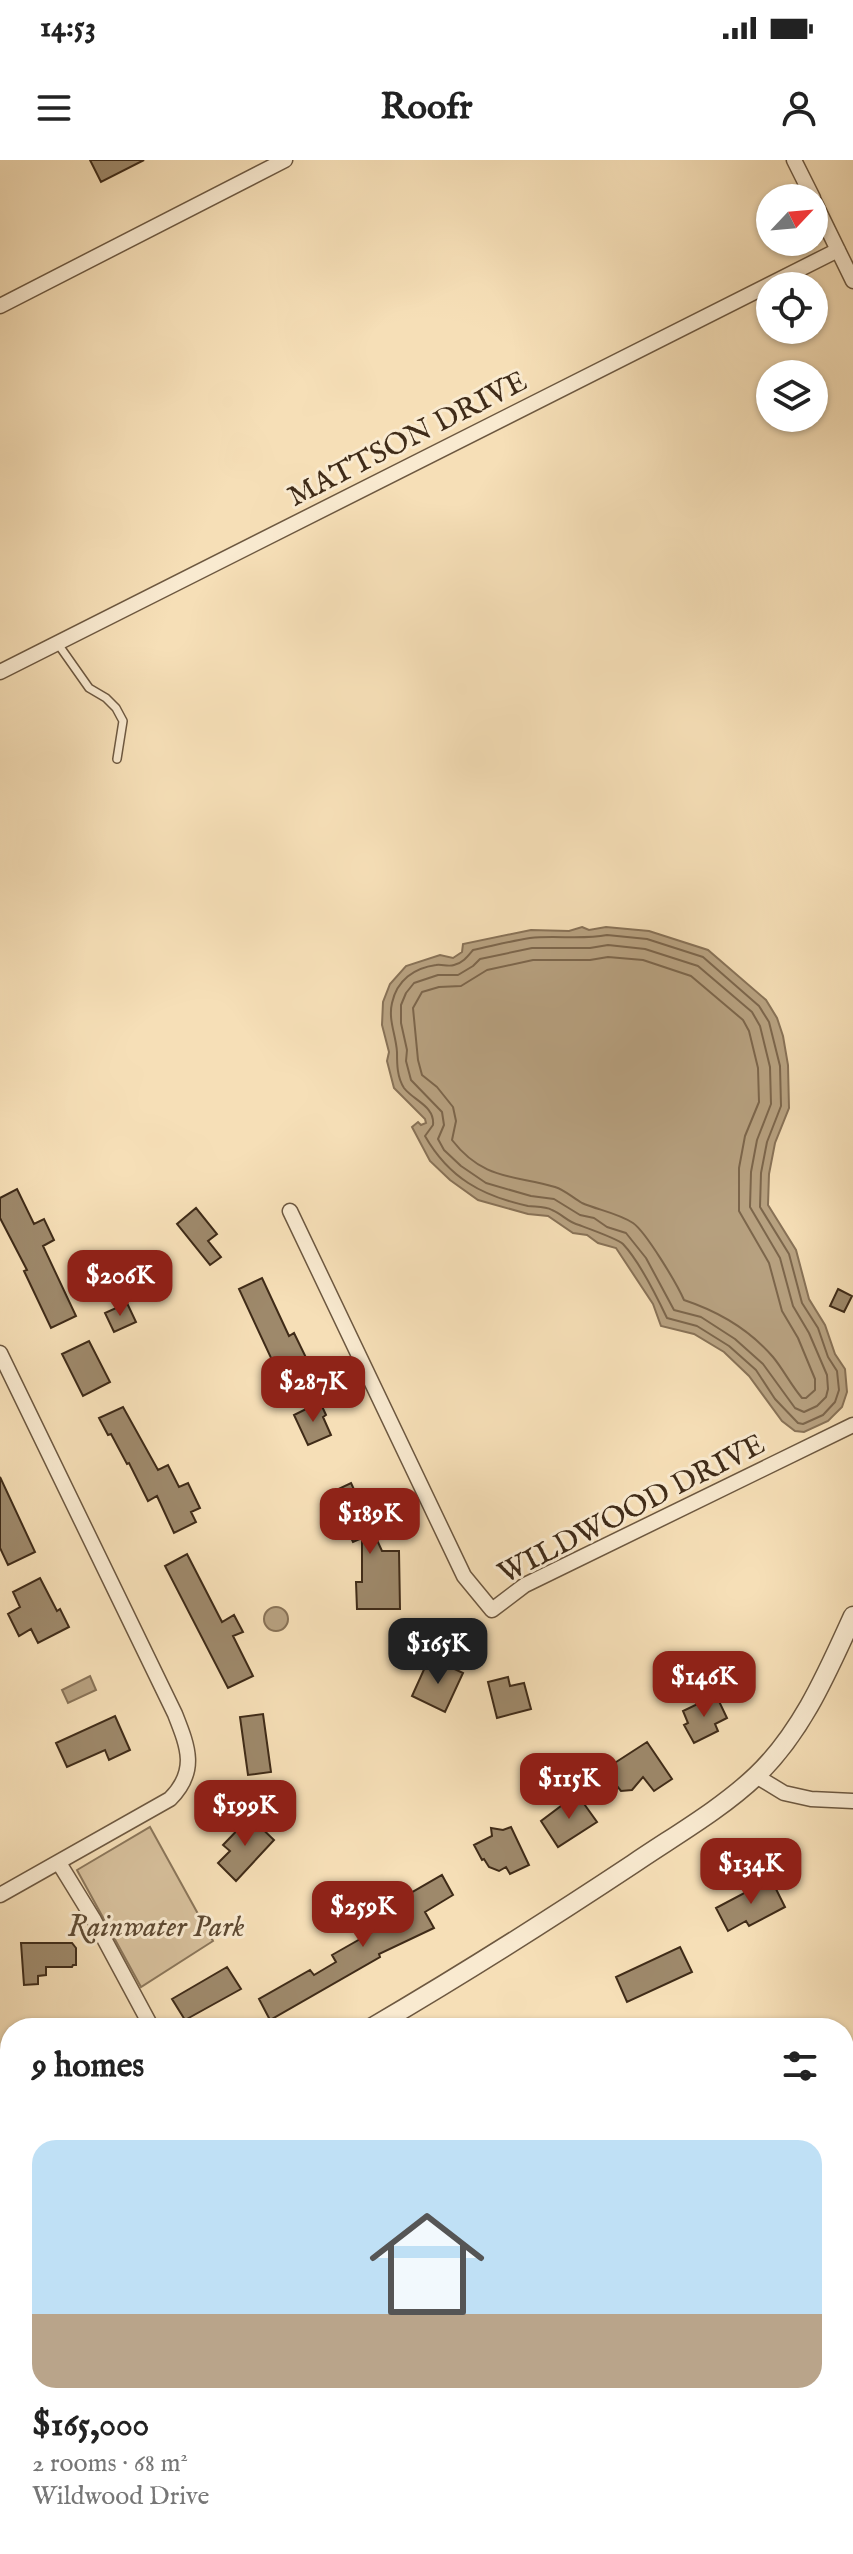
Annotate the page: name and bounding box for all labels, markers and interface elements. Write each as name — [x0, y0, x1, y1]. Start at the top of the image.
text: 14:53 — [40, 9, 96, 47]
text: Roofr — [380, 85, 473, 131]
icon: menu — [32, 86, 76, 130]
icon: person — [777, 86, 821, 130]
north arrow — [756, 184, 828, 256]
map controls — [756, 184, 828, 432]
button: locate — [756, 272, 828, 344]
button: layers — [756, 360, 828, 432]
street label: MATTSON DRIVE — [282, 363, 534, 517]
pin: $206K — [64, 1250, 176, 1318]
text: $206K — [85, 1259, 155, 1292]
pin: $287K — [257, 1356, 369, 1424]
text: $287K — [279, 1365, 347, 1398]
street label: WILDWOOD DRIVE — [492, 1426, 772, 1594]
pin: $189K — [314, 1488, 426, 1556]
text: $189K — [338, 1497, 402, 1530]
pin: $165K — [382, 1618, 494, 1686]
text: $165K — [406, 1627, 470, 1660]
pin: $146K — [648, 1651, 760, 1719]
text: $146K — [671, 1660, 737, 1693]
pin: $115K — [513, 1753, 625, 1821]
text: $115K — [538, 1762, 600, 1795]
pin: $199K — [189, 1780, 301, 1848]
text: $199K — [212, 1789, 278, 1822]
pin: $134K — [695, 1838, 807, 1906]
text: $134K — [718, 1847, 784, 1880]
pin: $259K — [307, 1881, 419, 1949]
text: $259K — [330, 1890, 396, 1923]
park label: Rainwater Park — [68, 1909, 244, 1947]
icon: filters — [778, 2044, 822, 2088]
text: 9 homes — [32, 2045, 144, 2088]
icon: home — [355, 2192, 499, 2336]
text: $165,000 — [32, 2404, 149, 2447]
text: 2 rooms · 68 m² — [32, 2447, 188, 2480]
text: Wildwood Drive — [32, 2480, 209, 2513]

